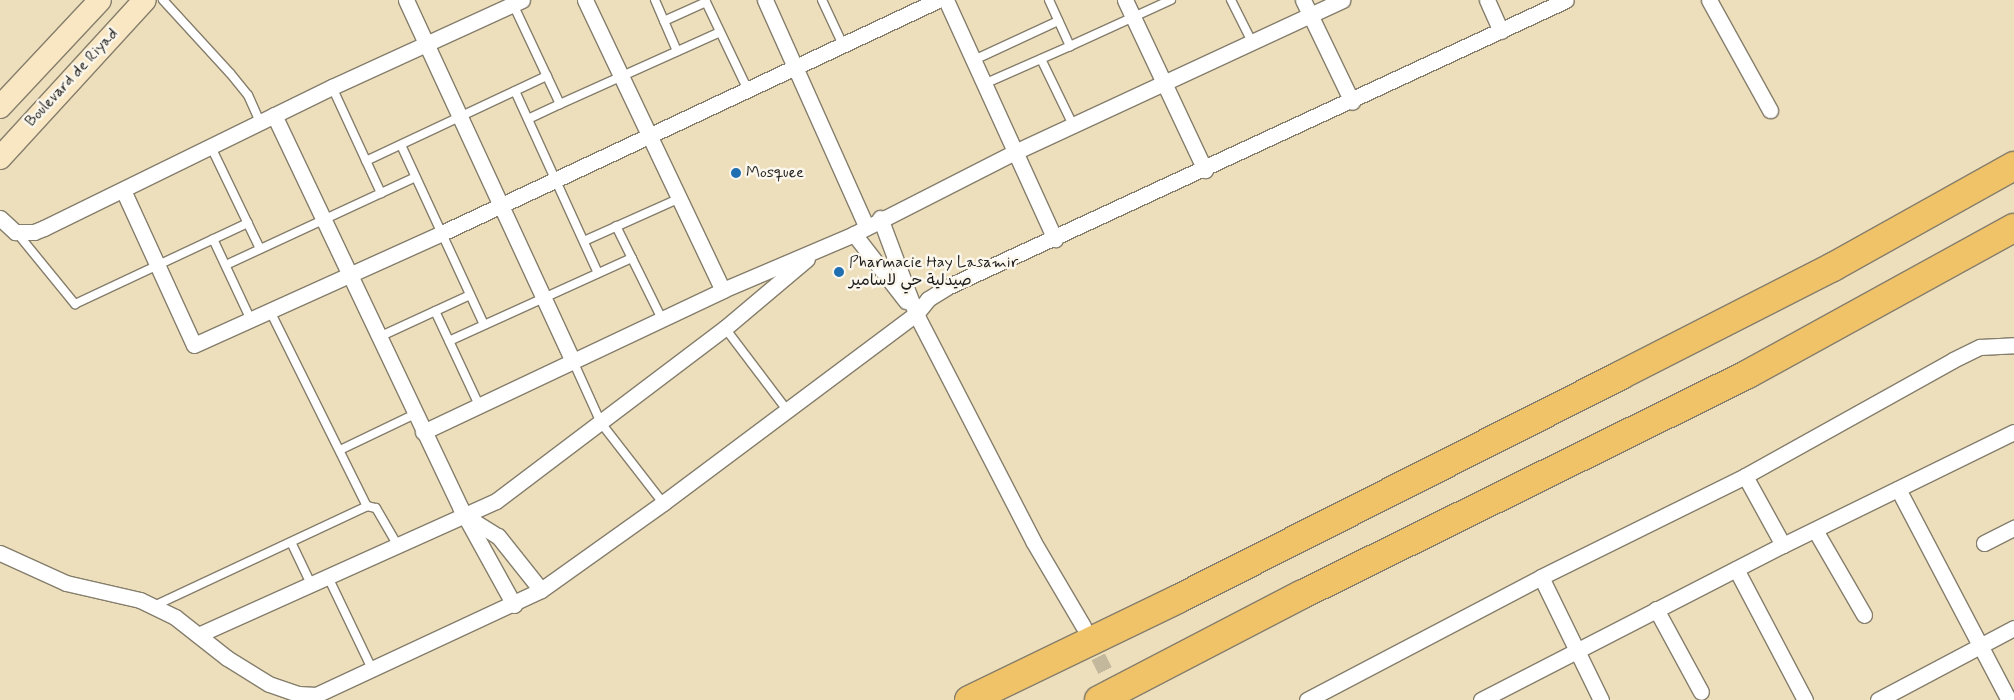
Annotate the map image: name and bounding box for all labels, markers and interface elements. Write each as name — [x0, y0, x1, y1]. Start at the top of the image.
street label: Boulevard de Riyad — [22, 26, 122, 130]
place label: Mosquee — [746, 163, 804, 183]
marker: Mosquee — [730, 167, 742, 179]
place label: Pharmacie Hay Lasamir صيدلية حي لاسامير — [849, 253, 1019, 291]
marker: Pharmacie Hay Lasamir صيدلية حي لاسامير — [833, 266, 845, 278]

